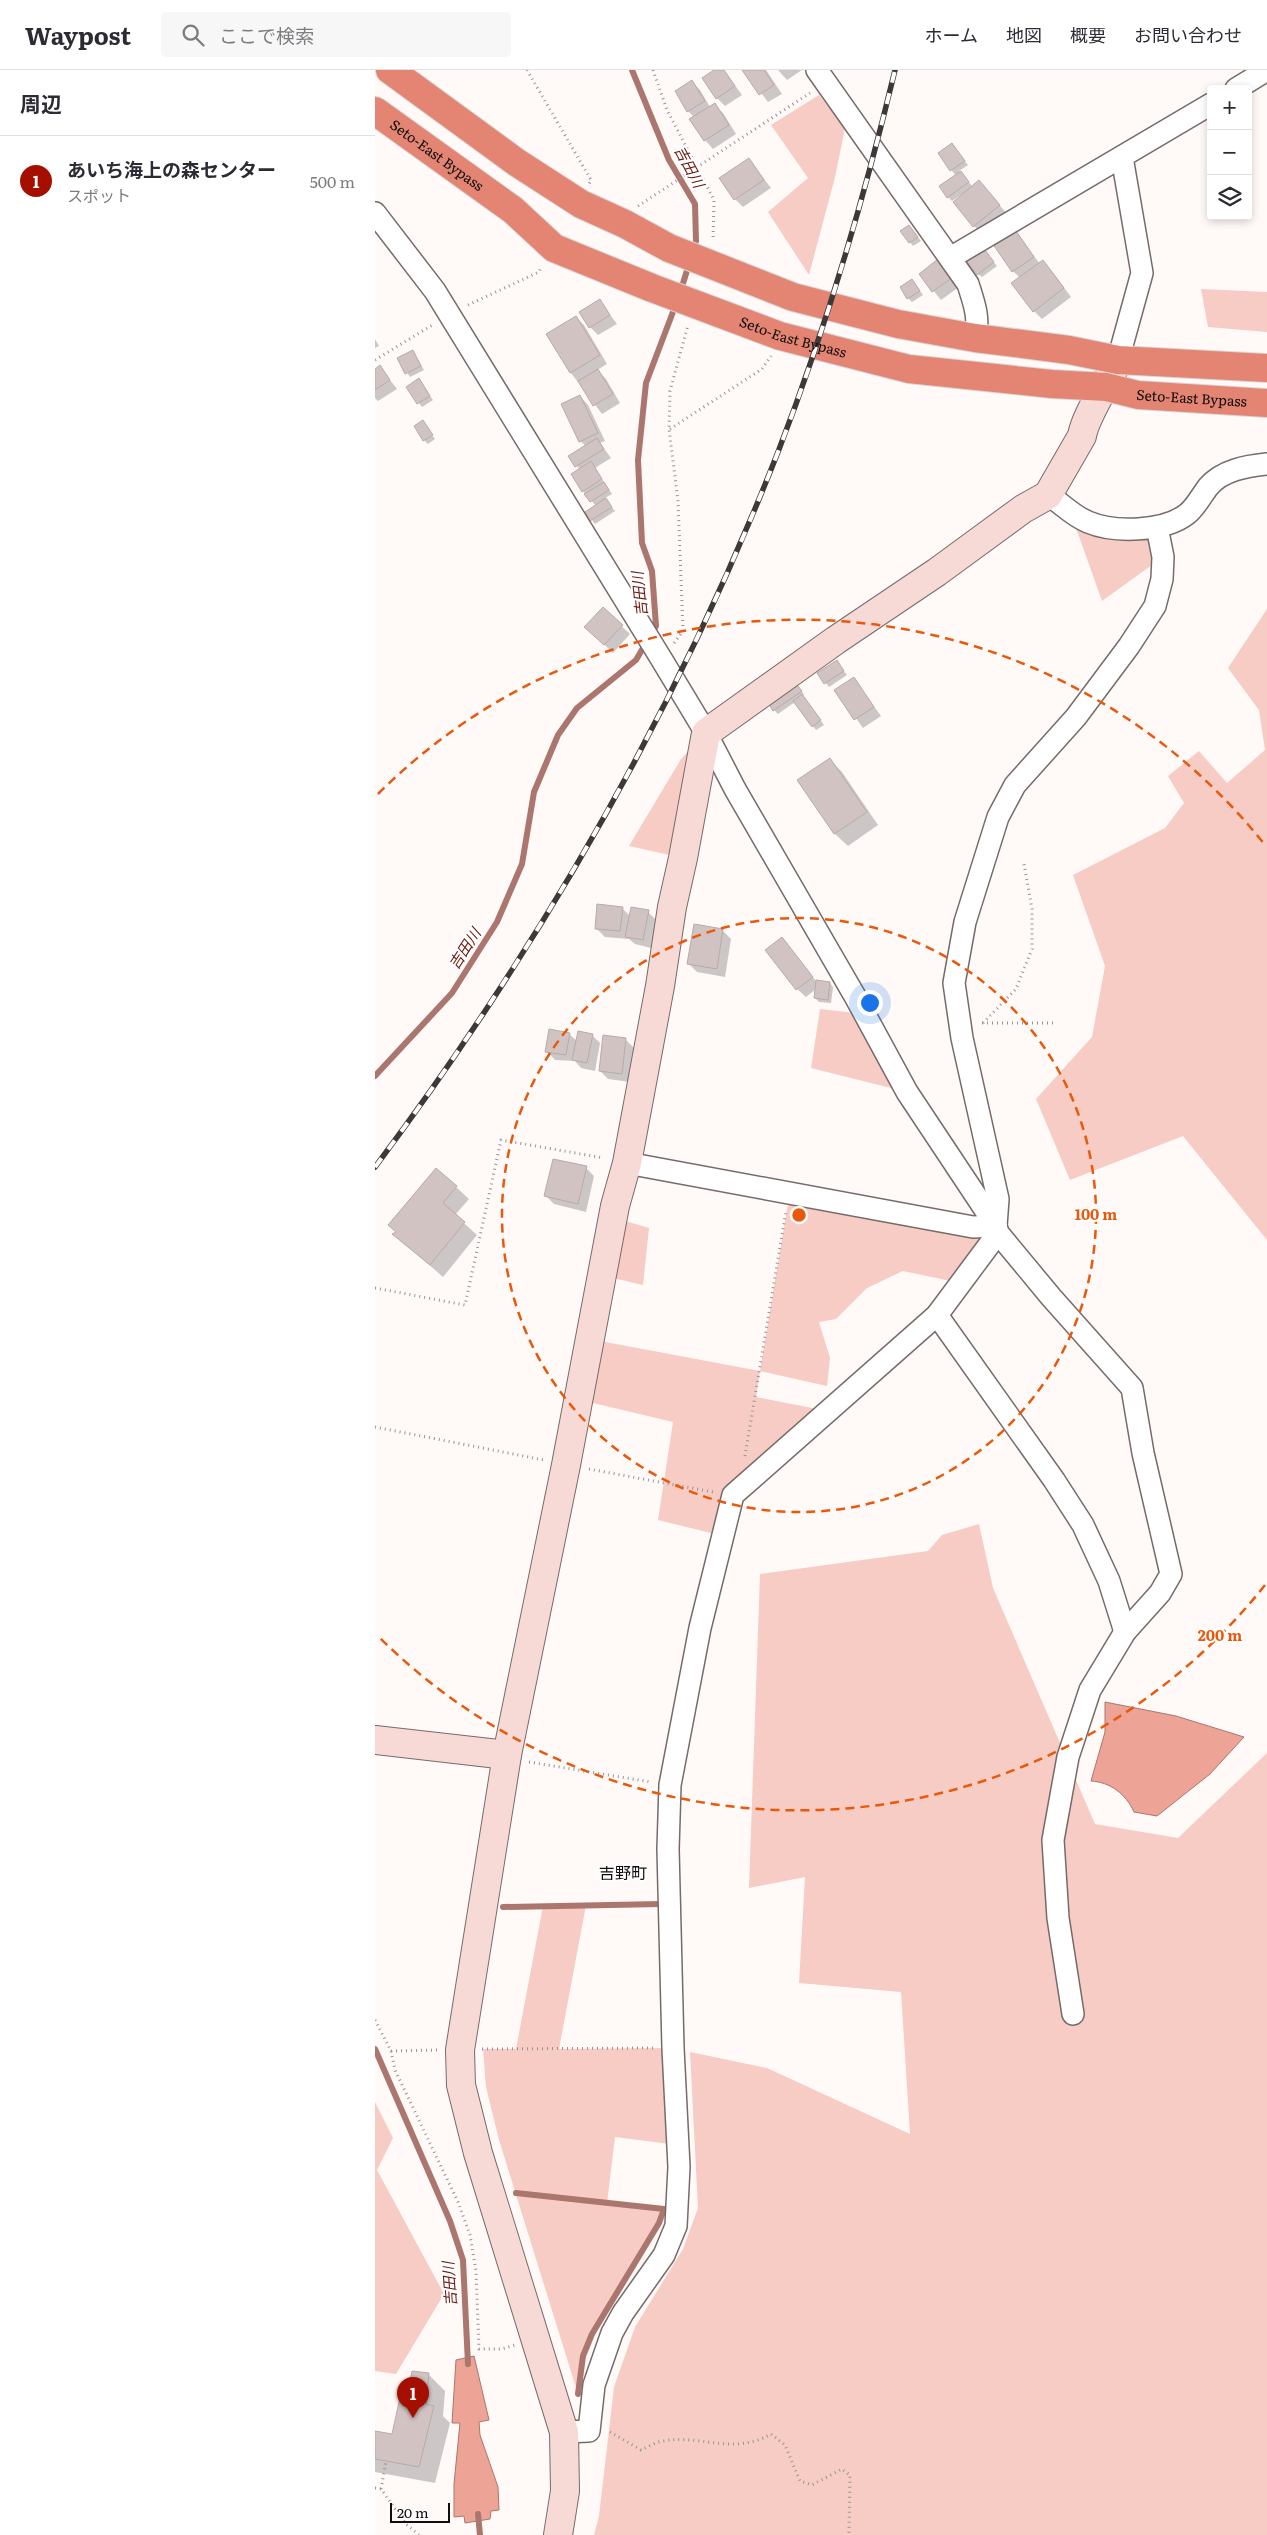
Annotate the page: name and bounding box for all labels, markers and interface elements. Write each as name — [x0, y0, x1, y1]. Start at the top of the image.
search box — [161, 12, 511, 57]
text: Waypost — [25, 17, 131, 52]
icon: search — [179, 21, 207, 49]
text: ここで検索 — [219, 21, 314, 49]
text: ホーム — [925, 21, 978, 48]
text: 地図 — [1006, 21, 1042, 48]
text: 概要 — [1070, 21, 1106, 48]
text: お問い合わせ — [1134, 21, 1242, 48]
map controls — [1207, 85, 1252, 220]
button: + — [1207, 85, 1252, 130]
text: 周辺 — [20, 87, 62, 118]
street label: Seto-East Bypass — [386, 114, 488, 195]
button: − — [1207, 130, 1252, 175]
water label: 吉田川 — [670, 141, 712, 193]
text: あいち海上の森センター — [67, 155, 276, 183]
text: 1 — [33, 169, 39, 193]
text: 500 m — [310, 169, 355, 193]
button: layers — [1207, 175, 1252, 220]
text: スポット — [67, 183, 131, 207]
street label: Seto-East Bypass — [737, 311, 849, 362]
street label: Seto-East Bypass — [1136, 384, 1248, 411]
water label: 吉田川 — [625, 569, 652, 618]
water label: 吉田川 — [442, 921, 487, 973]
your location — [857, 990, 883, 1016]
text: 100 m — [1075, 1202, 1117, 1225]
centre of rings — [790, 1206, 808, 1224]
text: 200 m — [1198, 1623, 1242, 1646]
district label: 吉野町 — [599, 1860, 647, 1884]
water label: 吉田川 — [435, 2259, 462, 2307]
pin: 1 — [397, 2377, 429, 2418]
scale bar — [390, 2500, 450, 2523]
text: 20 m — [397, 2502, 429, 2522]

